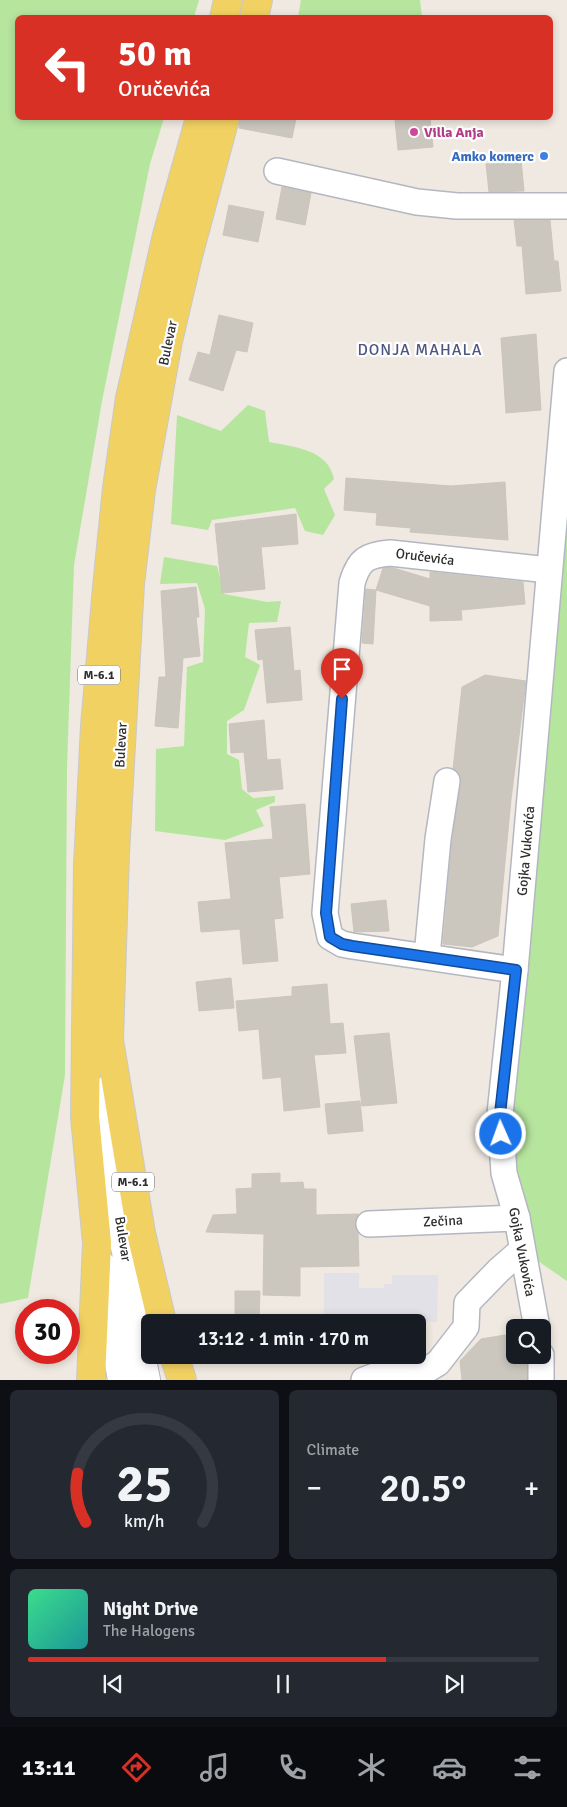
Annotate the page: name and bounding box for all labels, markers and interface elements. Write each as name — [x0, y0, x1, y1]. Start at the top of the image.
text: 50 m — [118, 32, 192, 75]
icon: left — [35, 35, 100, 100]
text: Oručevića — [118, 75, 211, 102]
place label: Villa Anja — [424, 124, 484, 141]
marker: Villa Anja — [408, 126, 420, 138]
place label: Amko komerc — [452, 148, 534, 165]
marker: Amko komerc — [538, 150, 550, 162]
street label: Bulevar — [155, 318, 181, 367]
district label: DONJA MAHALA — [357, 340, 483, 360]
street label: Oručevića — [395, 545, 455, 569]
pin — [321, 648, 363, 699]
icon: arrive — [328, 655, 356, 683]
road number: M-6.1 — [78, 666, 120, 684]
street label: Bulevar — [111, 721, 131, 768]
street label: Gojka Vukovića — [514, 805, 538, 897]
position arrow — [474, 1107, 526, 1159]
road number: M-6.1 — [112, 1172, 154, 1192]
street label: Gojka Vukovića — [505, 1206, 539, 1298]
street label: Zečina — [423, 1211, 463, 1231]
street label: Bulevar — [111, 1215, 135, 1264]
speed limit sign: 30 — [15, 1299, 80, 1364]
map controls — [506, 1319, 551, 1364]
button: search — [506, 1319, 551, 1364]
text: 13:12 · 1 min · 170 m — [198, 1327, 369, 1351]
text: Climate — [307, 1440, 359, 1460]
text: 25 — [116, 1452, 172, 1516]
text: 20.5° — [379, 1465, 466, 1512]
text: − — [307, 1471, 322, 1505]
text: + — [524, 1471, 539, 1505]
text: km/h — [124, 1510, 164, 1532]
text: Night Drive — [103, 1597, 198, 1621]
text: The Halogens — [103, 1621, 195, 1641]
icon: previous — [99, 1670, 127, 1698]
icon: pause — [269, 1670, 297, 1698]
icon: next — [440, 1670, 468, 1698]
icon: directions — [119, 1750, 154, 1785]
icon: music — [197, 1750, 232, 1785]
icon: phone — [275, 1750, 310, 1785]
icon: climate — [354, 1750, 389, 1785]
icon: car — [432, 1750, 467, 1785]
icon: filters — [510, 1750, 545, 1785]
text: 13:11 — [22, 1754, 76, 1781]

